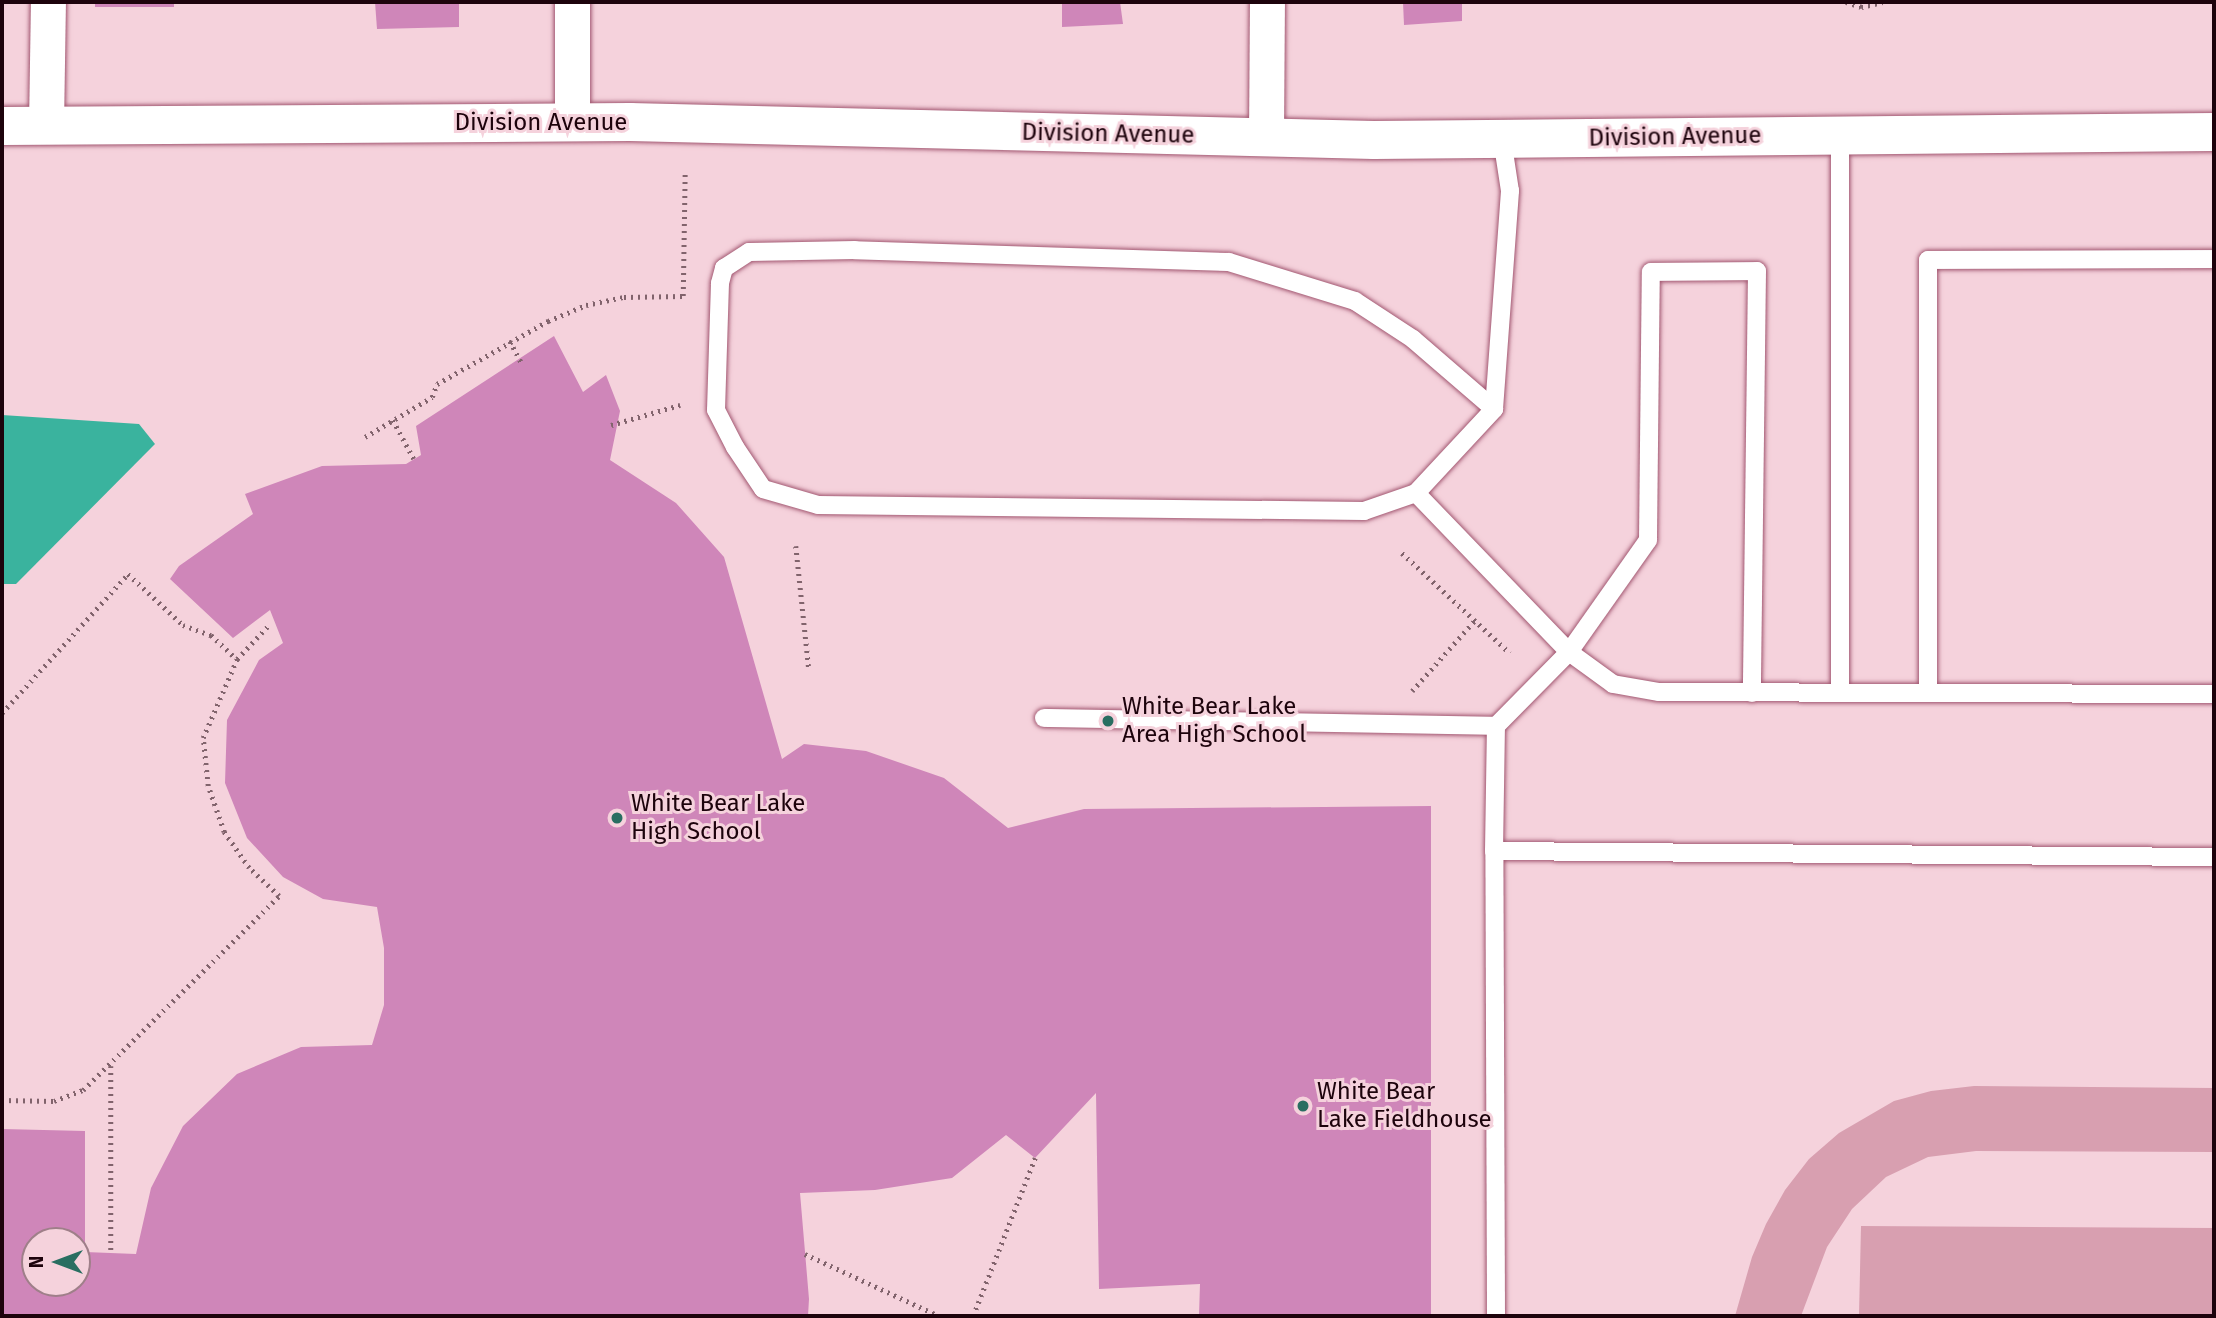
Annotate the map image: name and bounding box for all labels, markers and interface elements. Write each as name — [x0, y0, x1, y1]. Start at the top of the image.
street label: Division Avenue — [455, 109, 627, 137]
street label: Division Avenue — [1021, 118, 1195, 150]
street label: Division Avenue — [1588, 121, 1762, 153]
place label: White Bear Lake Area High School — [1122, 693, 1306, 749]
marker: White Bear Lake Area High School — [1100, 713, 1116, 729]
place label: White Bear Lake High School — [631, 790, 805, 846]
marker: White Bear Lake High School — [609, 810, 625, 826]
place label: White Bear Lake Fieldhouse — [1317, 1078, 1492, 1134]
marker: White Bear Lake Fieldhouse — [1295, 1098, 1311, 1114]
north arrow — [21, 1227, 91, 1297]
text: N — [25, 1256, 48, 1268]

